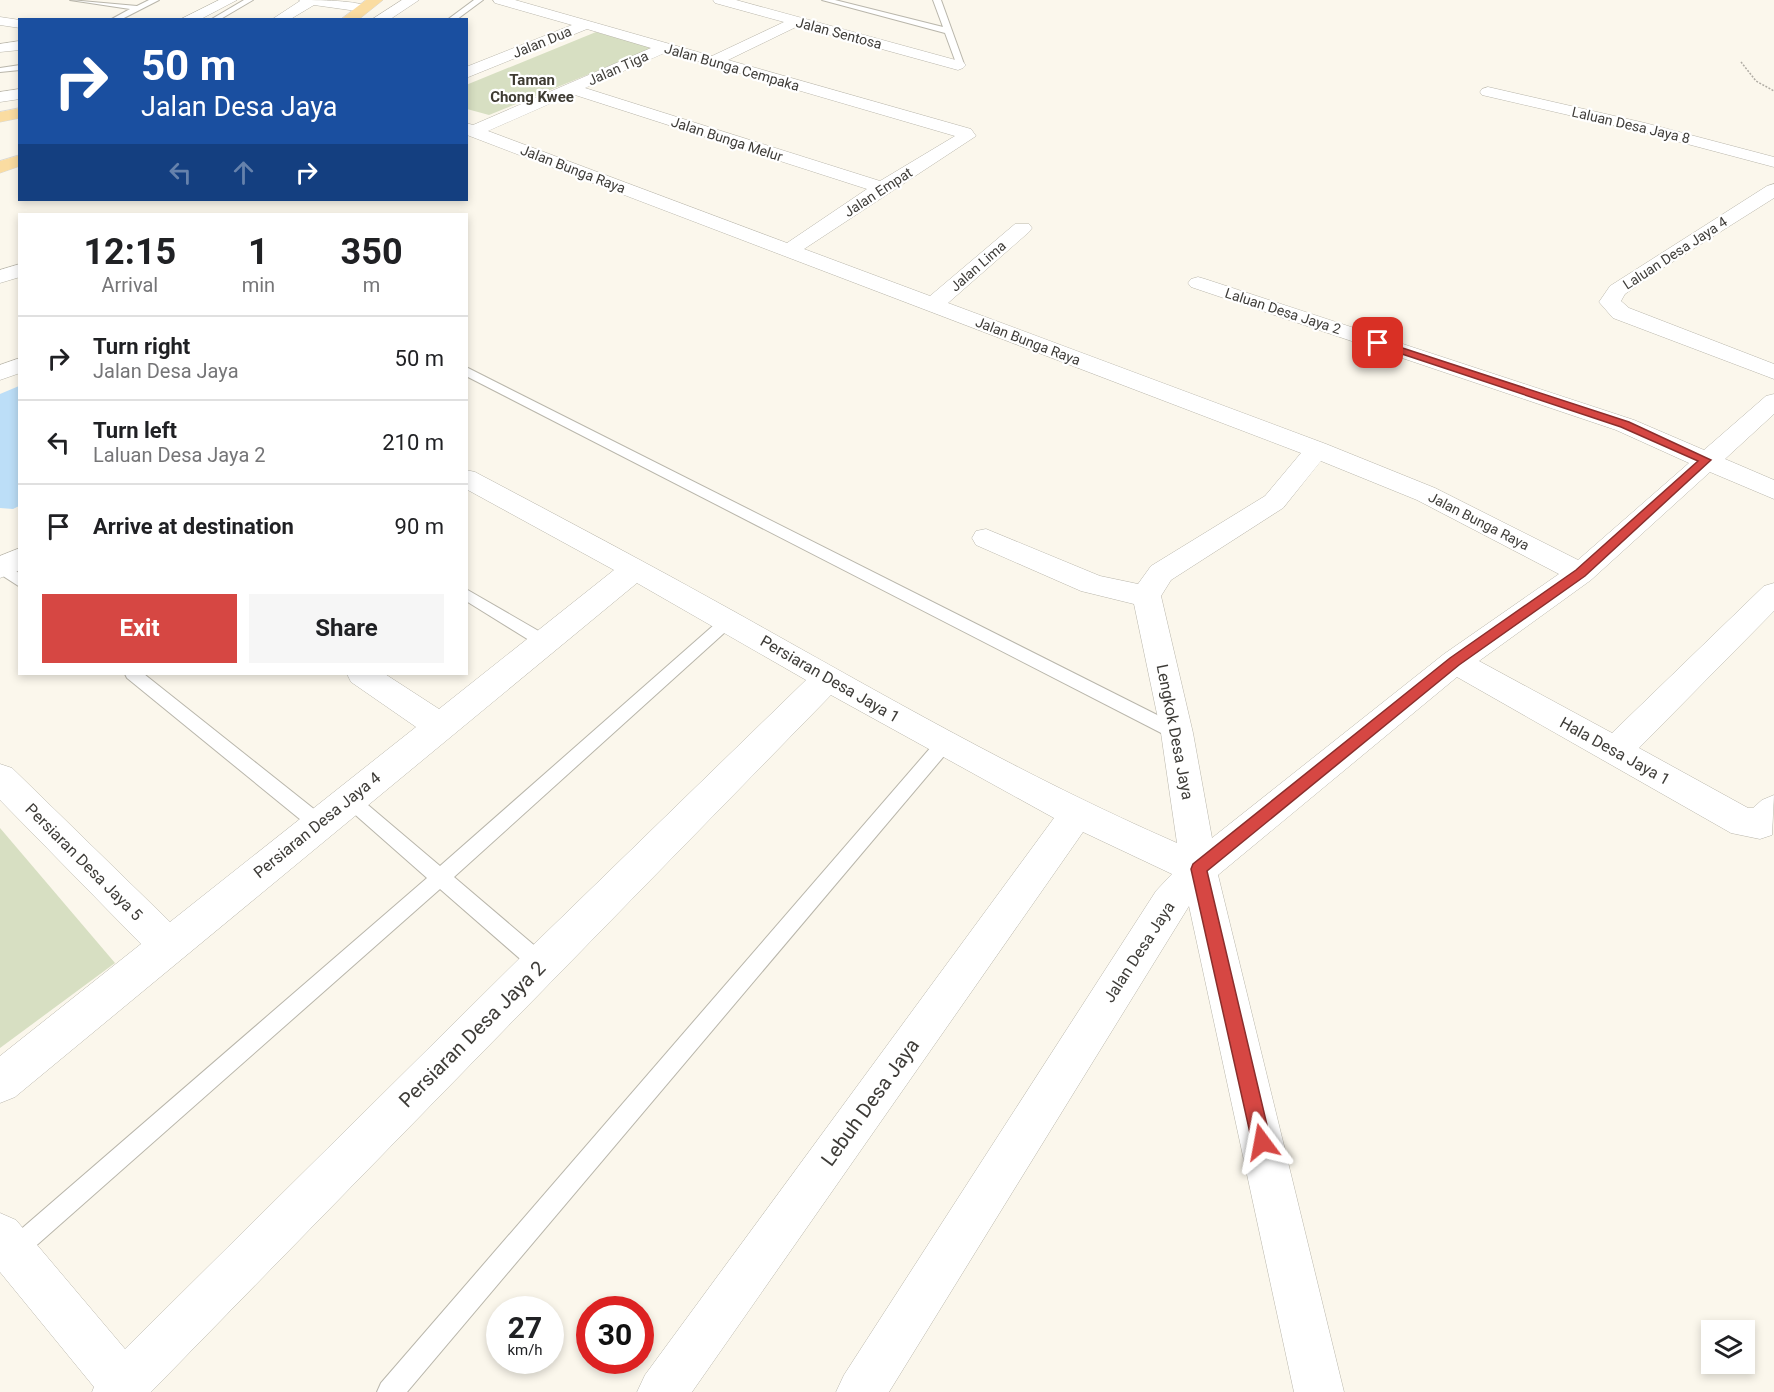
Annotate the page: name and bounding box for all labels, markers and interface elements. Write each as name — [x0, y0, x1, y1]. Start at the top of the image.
street label: Jalan Sentosa — [794, 14, 884, 52]
street label: Jalan Dua — [510, 23, 574, 61]
street label: Jalan Bunga Cempaka — [663, 40, 801, 94]
text: 50 m — [141, 41, 236, 90]
icon: right — [42, 42, 120, 120]
street label: Jalan Tiga — [585, 48, 651, 88]
district label: Taman Chong Kwee — [490, 71, 574, 106]
text: Jalan Desa Jaya — [141, 91, 337, 123]
street label: Laluan Desa Jaya 8 — [1570, 104, 1692, 146]
street label: Jalan Bunga Melur — [669, 113, 785, 165]
street label: Jalan Bunga Raya — [518, 142, 628, 196]
icon: left — [164, 156, 197, 189]
icon: ahead — [227, 156, 260, 189]
icon: right — [290, 156, 323, 189]
street label: Jalan Empat — [841, 164, 915, 220]
street label: Laluan Desa Jaya 4 — [1620, 213, 1730, 293]
text: 12:15 — [83, 231, 176, 273]
text: 1 — [248, 231, 269, 273]
text: 350 — [341, 231, 403, 273]
street label: Jalan Lima — [947, 238, 1009, 294]
text: Arrival — [101, 273, 158, 297]
text: min — [242, 273, 275, 297]
text: m — [363, 273, 380, 297]
street label: Laluan Desa Jaya 2 — [1223, 285, 1343, 337]
street label: Jalan Bunga Raya — [973, 314, 1083, 368]
pin — [1352, 317, 1403, 368]
icon: arrive — [1361, 326, 1394, 359]
text: Turn right — [93, 334, 190, 359]
icon: right — [42, 342, 75, 375]
text: 50 m — [395, 346, 444, 371]
text: Jalan Desa Jaya — [93, 359, 239, 383]
text: Turn left — [93, 418, 177, 443]
icon: left — [42, 426, 75, 459]
text: 210 m — [382, 430, 444, 455]
text: Laluan Desa Jaya 2 — [93, 443, 265, 467]
street label: Jalan Bunga Raya — [1426, 489, 1532, 553]
icon: arrive — [42, 510, 75, 543]
text: Arrive at destination — [93, 514, 294, 539]
text: 90 m — [395, 514, 444, 539]
button: Exit — [42, 594, 237, 663]
button: Share — [249, 594, 444, 663]
street label: Persiaran Desa Jaya 1 — [757, 631, 903, 727]
street label: Lengkok Desa Jaya — [1153, 663, 1197, 801]
street label: Hala Desa Jaya 1 — [1557, 713, 1673, 789]
street label: Persiaran Desa Jaya 4 — [250, 768, 384, 882]
street label: Persiaran Desa Jaya 5 — [21, 799, 147, 925]
street label: Jalan Desa Jaya — [1099, 898, 1179, 1006]
street label: Persiaran Desa Jaya 2 — [394, 956, 550, 1112]
street label: Lebuh Desa Jaya — [816, 1034, 924, 1170]
position arrow — [1230, 1110, 1294, 1174]
speed limit sign: 30 — [576, 1296, 654, 1374]
text: 27 — [508, 1310, 542, 1345]
map controls — [1701, 1320, 1755, 1374]
button: layers — [1701, 1320, 1755, 1374]
text: km/h — [507, 1341, 543, 1359]

